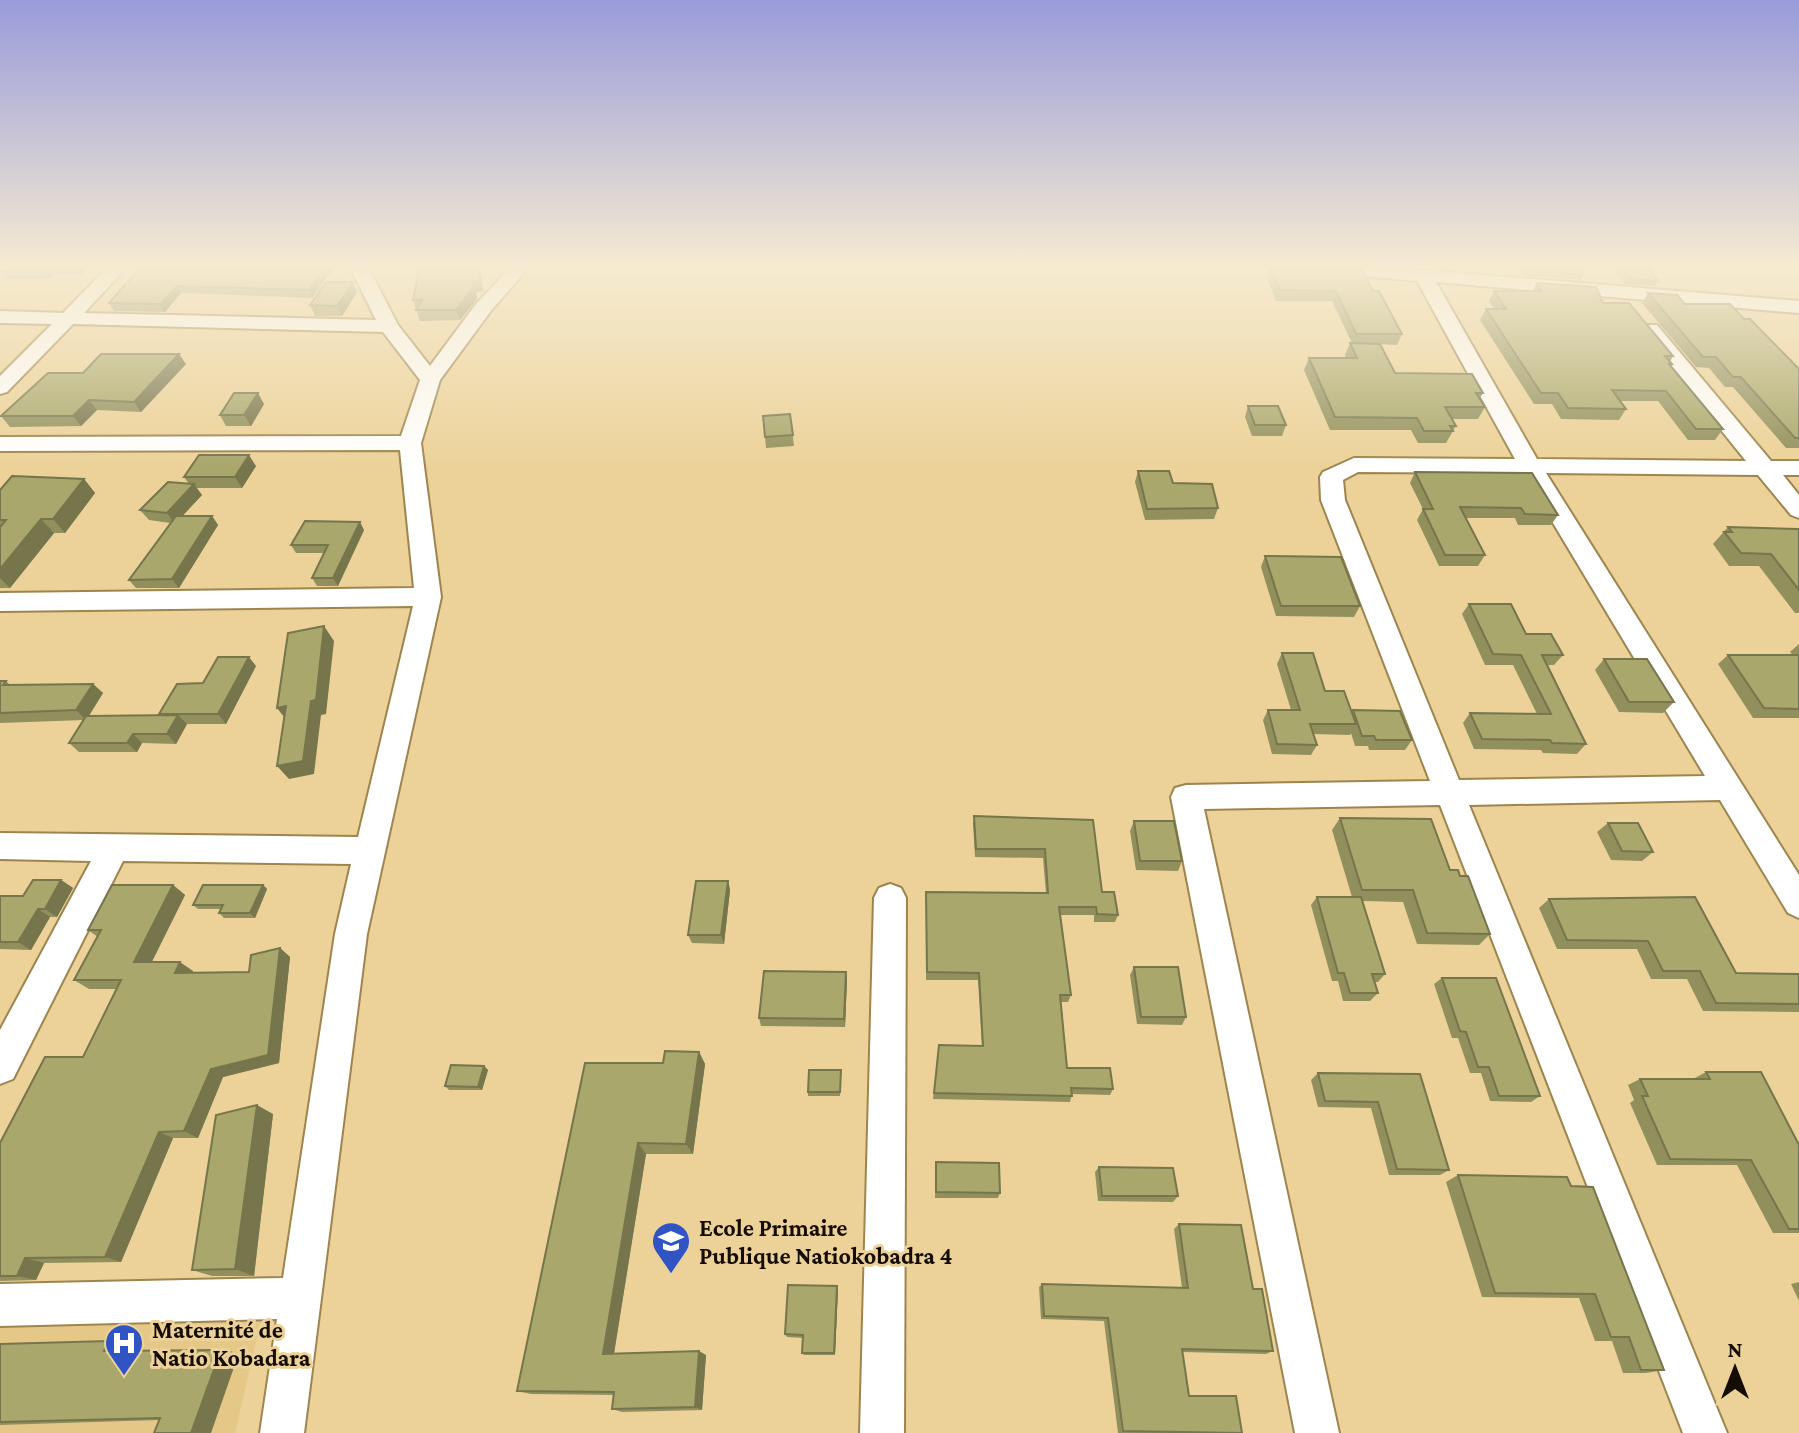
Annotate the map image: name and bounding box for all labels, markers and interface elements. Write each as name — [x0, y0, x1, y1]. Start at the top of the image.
place label: Ecole Primaire Publique Natiokobadra 4 — [699, 1214, 953, 1269]
school or university icon: Ecole Primaire Publique Natiokobadra 4 — [650, 1220, 692, 1275]
place label: Maternité de Natio Kobadara — [152, 1316, 311, 1371]
hospital icon: Maternité de Natio Kobadara — [103, 1322, 145, 1377]
north arrow — [1695, 1329, 1775, 1409]
text: N — [1728, 1337, 1743, 1362]

